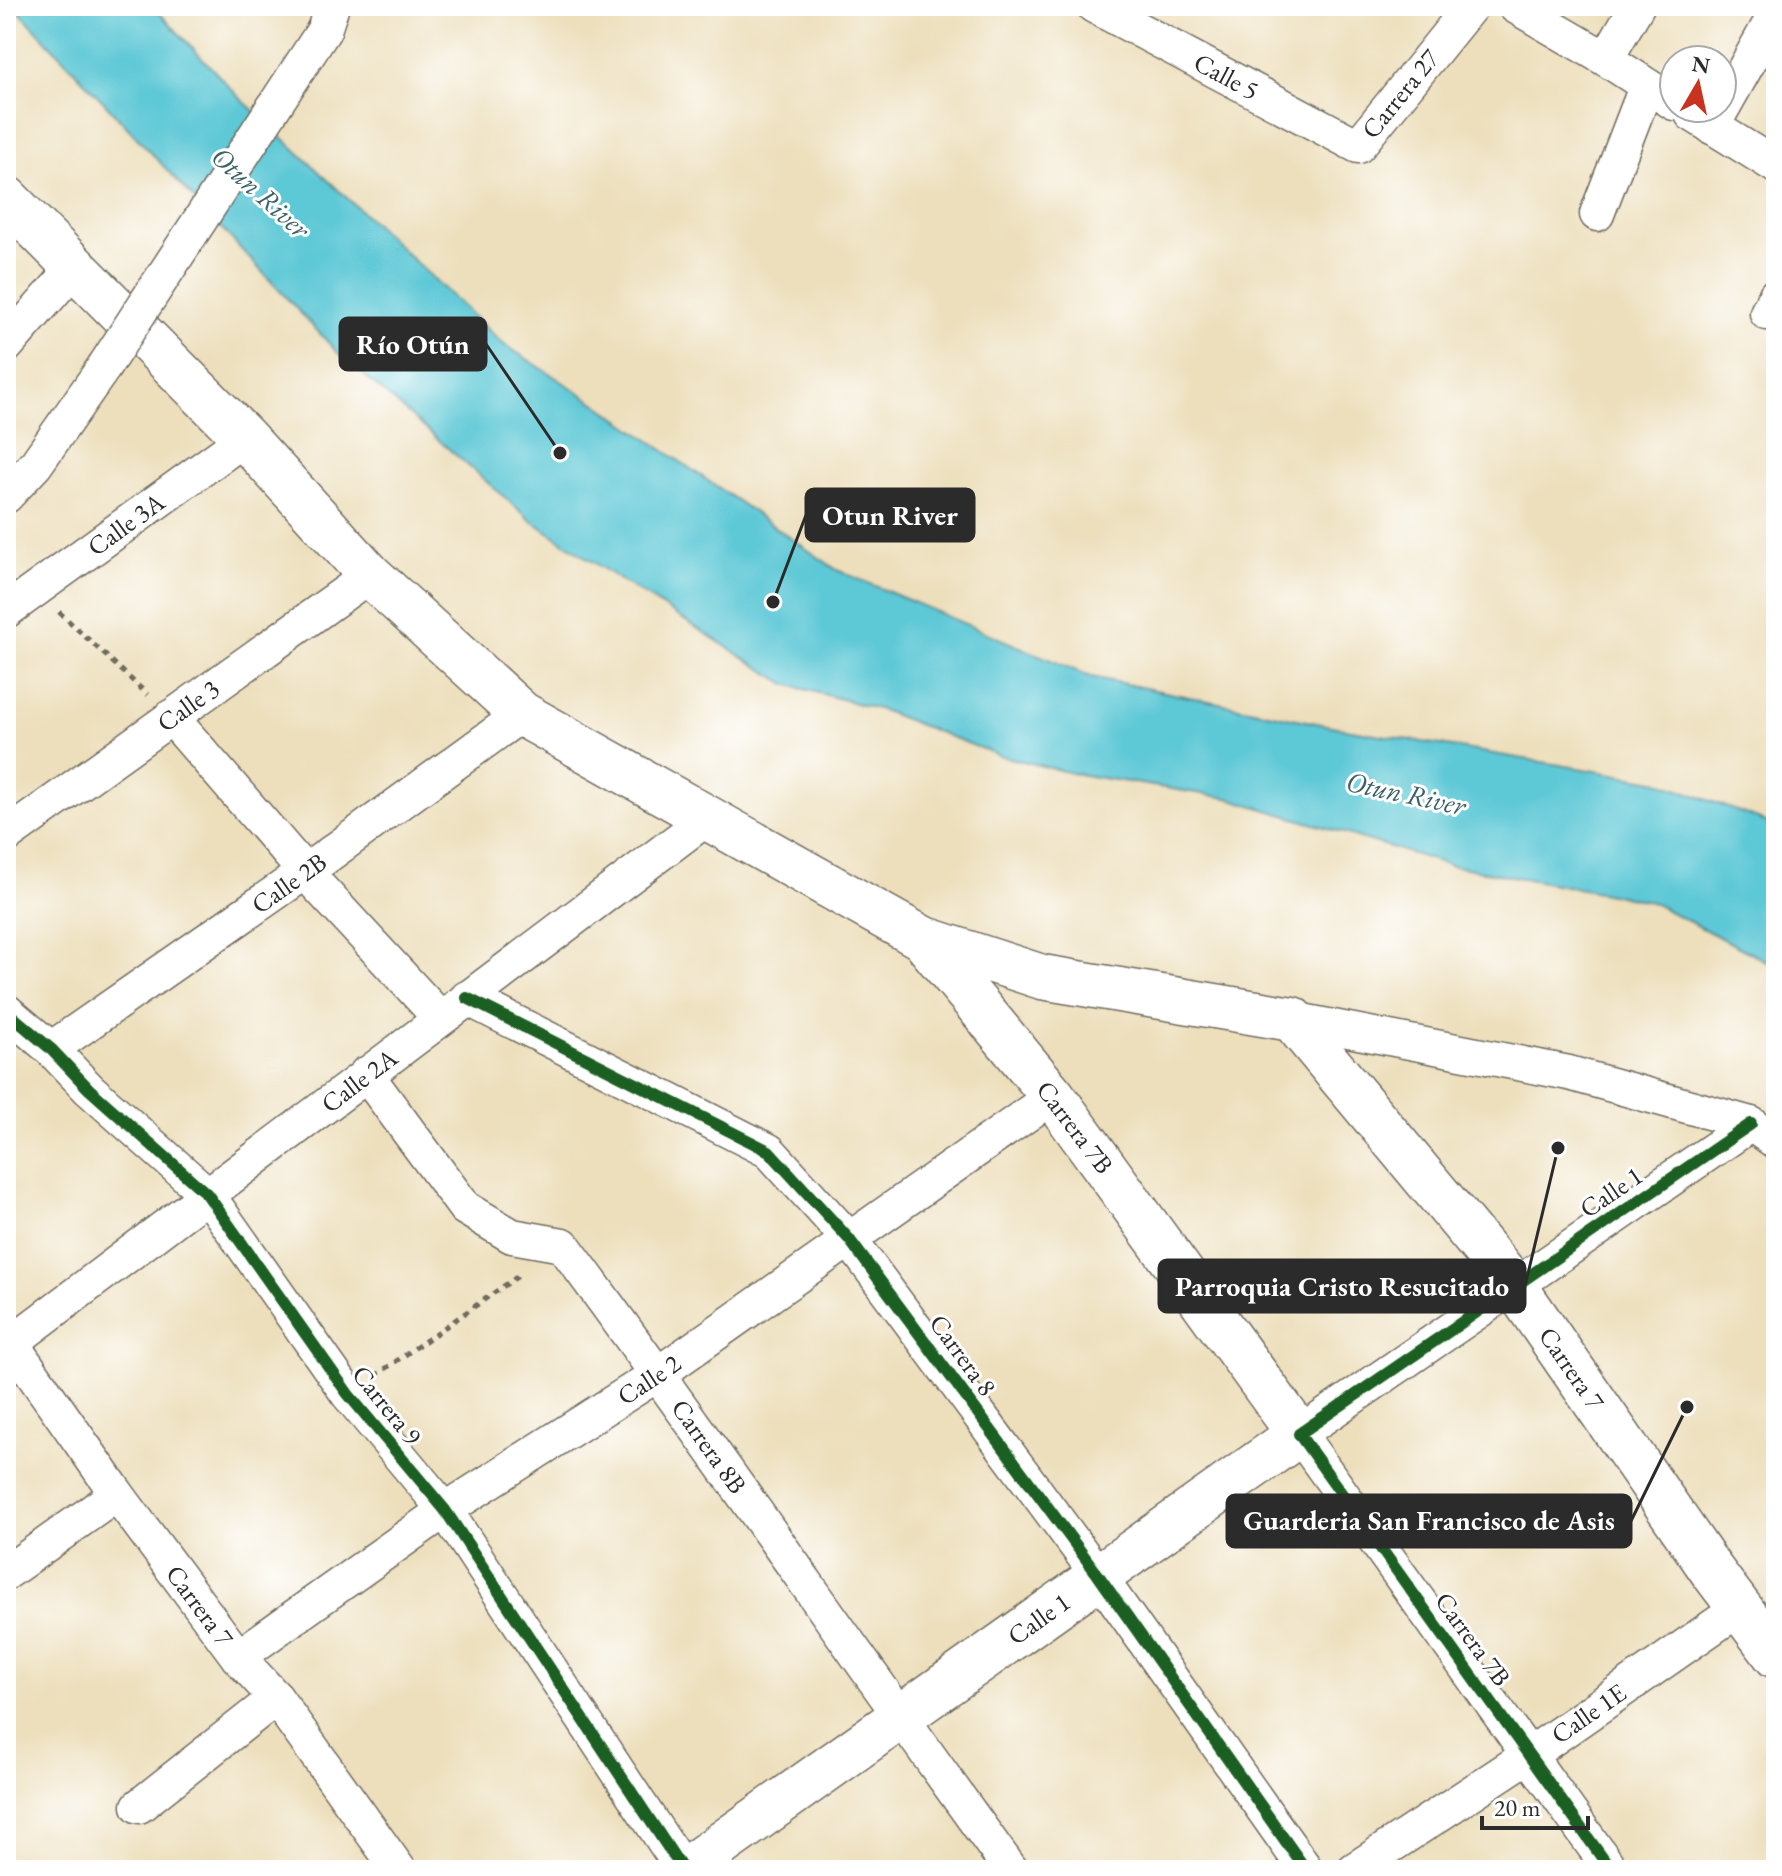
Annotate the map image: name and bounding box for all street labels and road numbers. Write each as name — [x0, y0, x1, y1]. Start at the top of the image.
street label: Carrera 27 — [1354, 42, 1447, 145]
street label: Calle 5 — [1188, 45, 1265, 107]
street label: Calle 3A — [81, 484, 172, 564]
street label: Calle 3 — [150, 672, 226, 739]
street label: Calle 2B — [245, 845, 333, 921]
street label: Calle 2A — [314, 1040, 405, 1120]
street label: Carrera 7B — [1029, 1074, 1121, 1180]
street label: Calle 1 — [1573, 1159, 1649, 1225]
street label: Carrera 8 — [922, 1307, 1004, 1403]
street label: Carrera 7 — [1531, 1320, 1612, 1417]
street label: Calle 2 — [611, 1346, 688, 1413]
street label: Carrera 9 — [344, 1358, 430, 1452]
street label: Carrera 8B — [664, 1392, 754, 1500]
street label: Carrera 7 — [158, 1558, 242, 1653]
street label: Calle 1 — [1001, 1585, 1077, 1653]
street label: Carrera 7B — [1427, 1585, 1519, 1693]
street label: Calle 1E — [1544, 1675, 1633, 1751]

